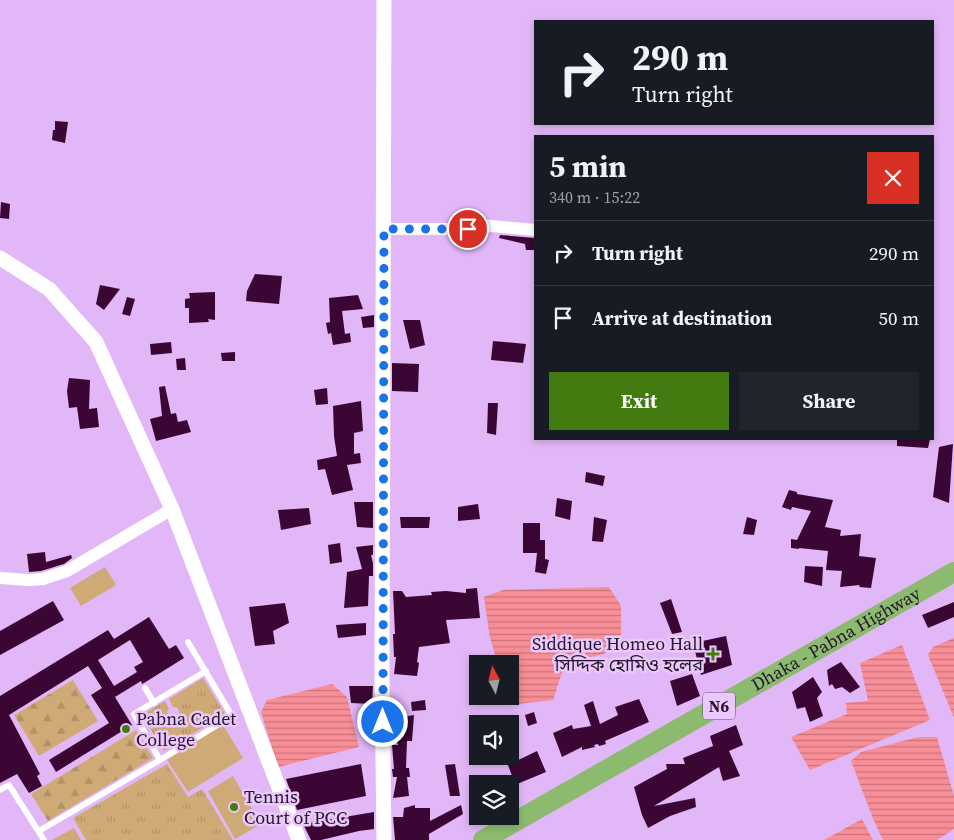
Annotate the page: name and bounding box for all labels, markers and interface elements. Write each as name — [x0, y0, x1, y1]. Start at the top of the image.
text: 290 m — [632, 34, 728, 82]
icon: right — [549, 40, 614, 105]
text: Turn right — [632, 79, 733, 109]
text: 5 min — [549, 146, 627, 187]
button: close — [867, 152, 919, 204]
text: 340 m · 15:22 — [549, 186, 640, 208]
pin — [447, 208, 489, 250]
icon: arrive — [454, 215, 482, 243]
icon: right — [549, 239, 577, 267]
text: Turn right — [592, 240, 683, 266]
text: 290 m — [869, 240, 919, 266]
icon: arrive — [549, 304, 577, 332]
text: Arrive at destination — [592, 305, 772, 331]
text: 50 m — [878, 305, 919, 331]
button: Exit — [549, 372, 729, 430]
button: Share — [739, 372, 919, 430]
street label: Dhaka - Pabna Highway — [747, 580, 925, 697]
place label: Siddique Homeo Hall সিদ্দিক হোমিও হলের — [532, 631, 703, 677]
marker: Siddique Homeo Hall সিদ্দিক হোমিও হলের — [707, 648, 719, 660]
north arrow — [469, 655, 519, 705]
map controls — [469, 655, 519, 825]
road number: N6 — [703, 692, 735, 719]
position arrow — [356, 695, 408, 747]
place label: Pabna Cadet College — [136, 706, 236, 752]
button: sound — [469, 715, 519, 765]
marker: Pabna Cadet College — [120, 723, 132, 735]
button: layers — [469, 775, 519, 825]
place label: Tennis Court of PCC — [244, 784, 347, 830]
marker: Tennis Court of PCC — [228, 801, 240, 813]

